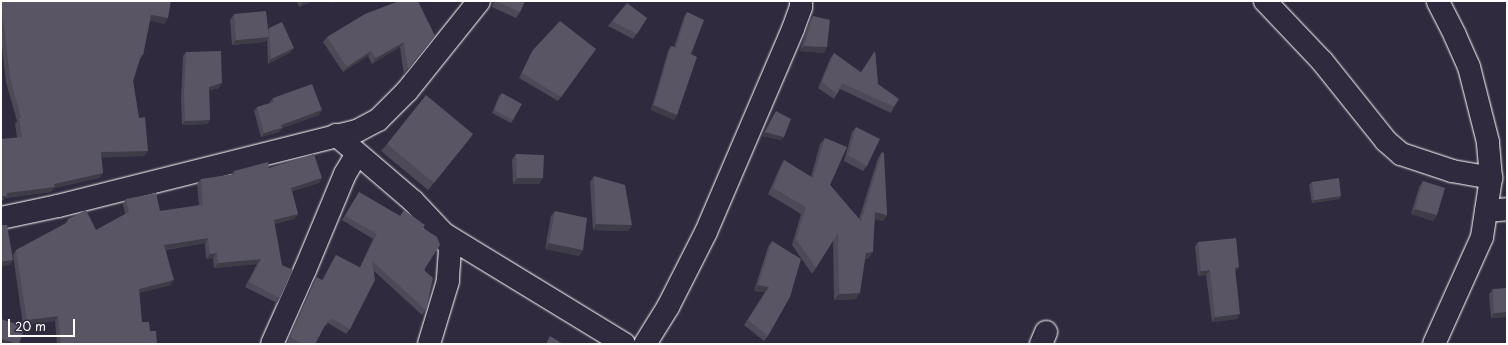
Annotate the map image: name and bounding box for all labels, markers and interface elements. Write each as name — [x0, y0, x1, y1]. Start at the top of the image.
scale bar — [10, 311, 77, 337]
text: 20 m — [15, 317, 46, 335]

